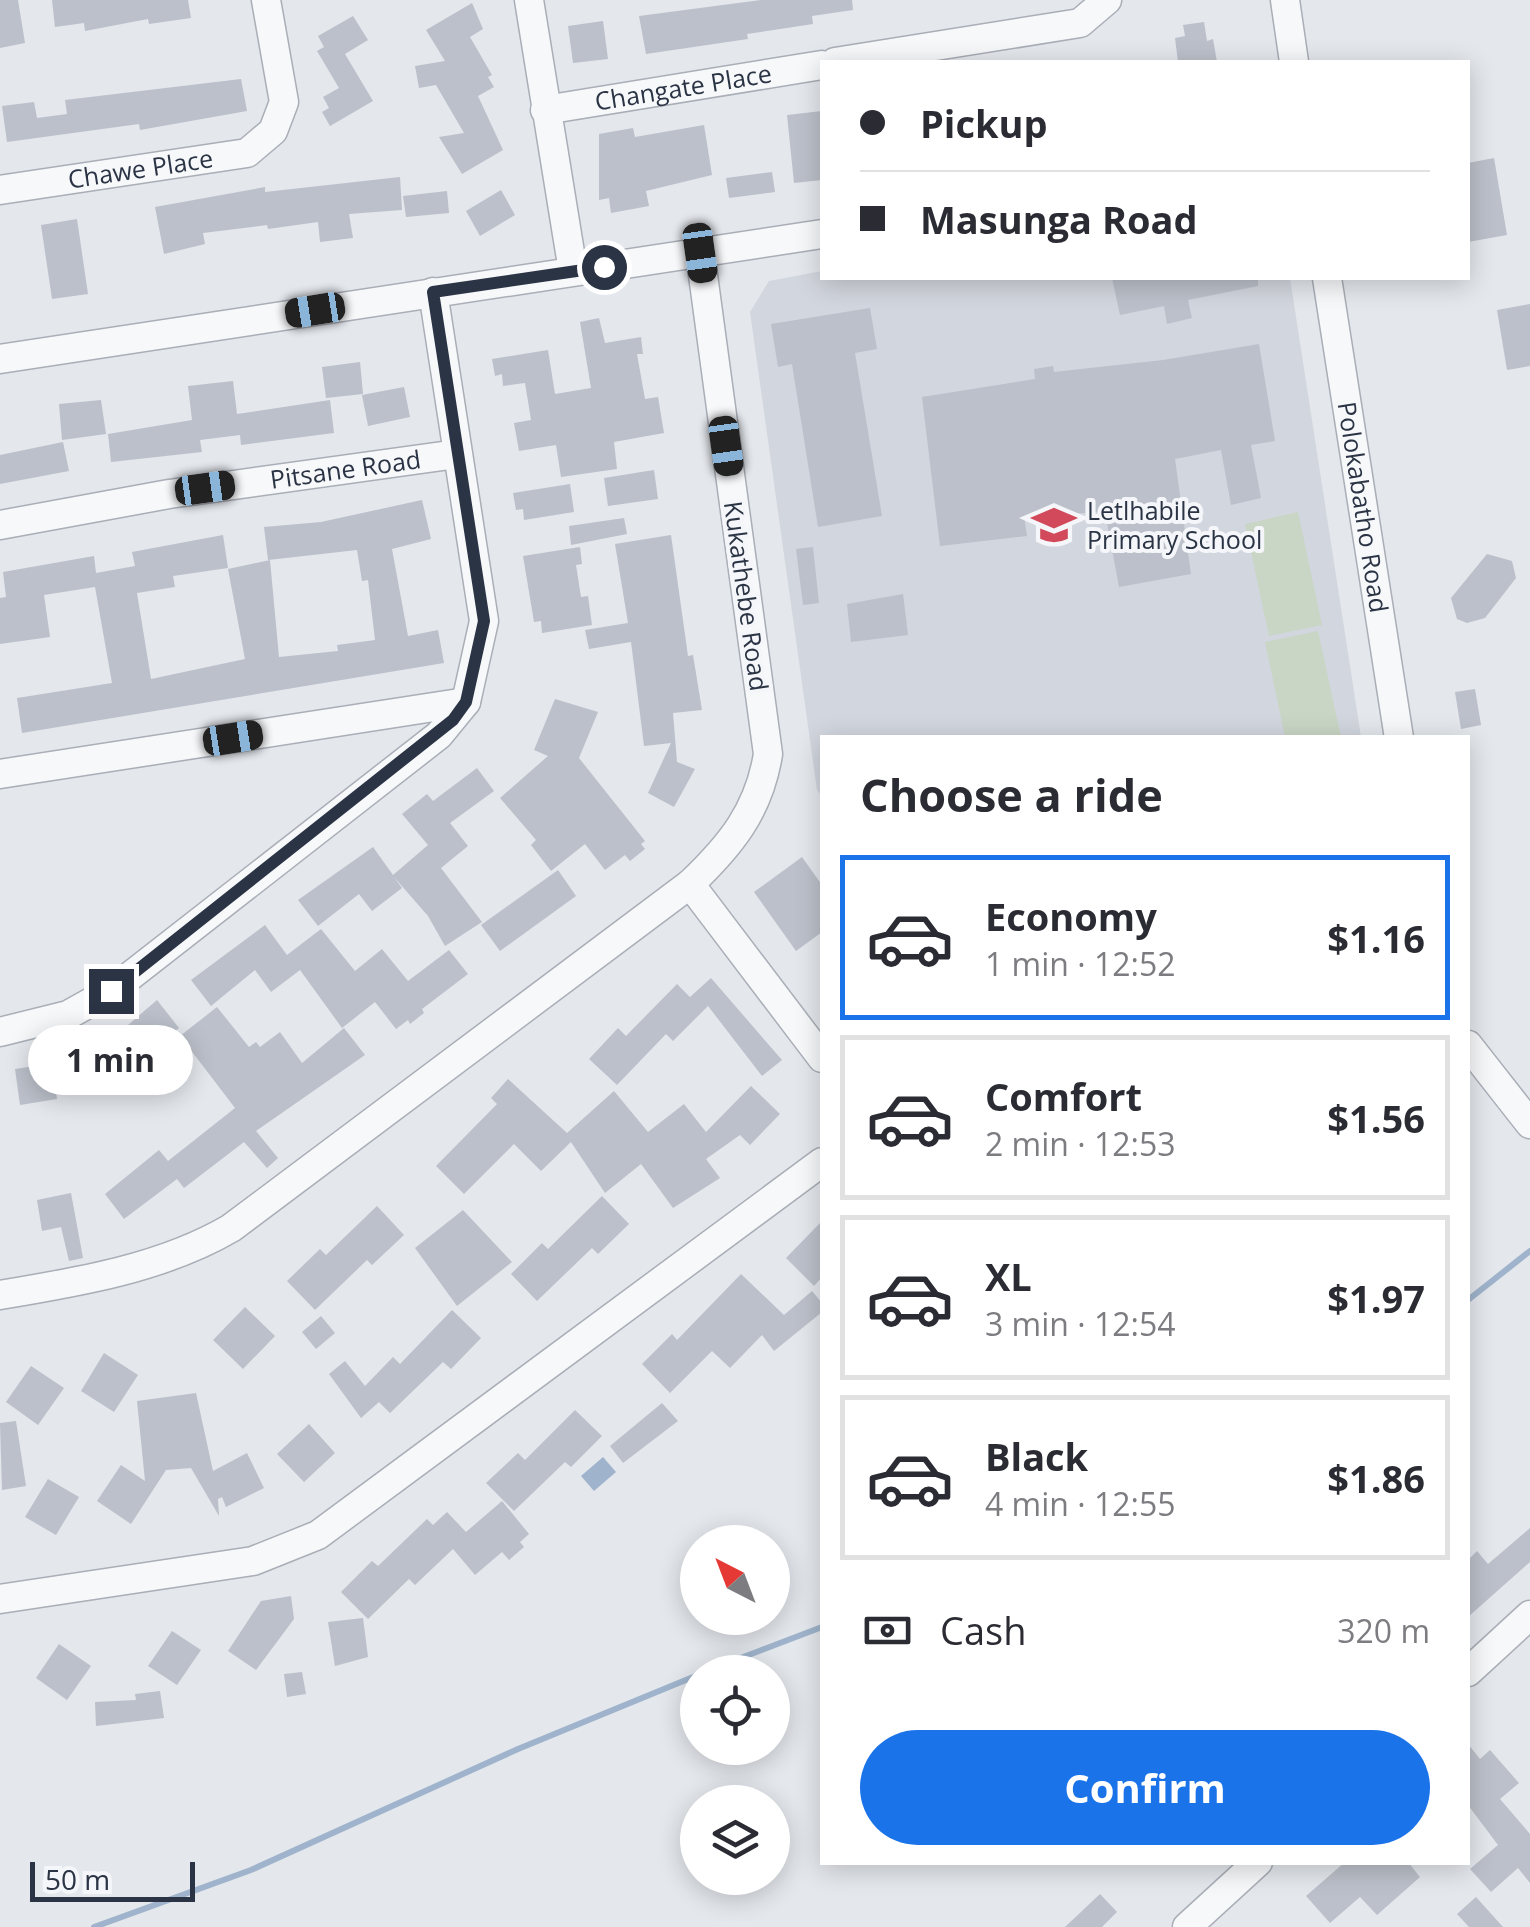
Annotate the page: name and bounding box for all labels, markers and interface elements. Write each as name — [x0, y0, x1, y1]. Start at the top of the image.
street label: Changate Place — [592, 55, 774, 118]
text: Pickup — [920, 97, 1048, 149]
street label: Chawe Place — [65, 140, 215, 196]
text: Masunga Road — [920, 193, 1198, 245]
car — [681, 221, 719, 285]
route start — [582, 245, 627, 290]
car — [283, 290, 347, 330]
street label: Polokabatho Road — [1331, 399, 1397, 615]
car — [707, 414, 745, 478]
street label: Pitsane Road — [268, 441, 423, 496]
car — [173, 469, 237, 507]
place label: Letlhabile Primary School — [1087, 493, 1262, 556]
street label: Kukathebe Road — [717, 499, 777, 693]
school or university icon: Letlhabile Primary School — [1030, 501, 1078, 549]
car — [201, 718, 265, 758]
text: Choose a ride — [860, 764, 1163, 825]
text: Economy — [985, 890, 1157, 942]
icon: car — [865, 893, 955, 983]
text: $1.16 — [1327, 912, 1425, 964]
text: 1 min · 12:52 — [985, 942, 1176, 985]
route end — [89, 969, 134, 1014]
callout: 1 min — [28, 1026, 194, 1096]
text: 1 min — [66, 1038, 155, 1081]
text: Comfort — [985, 1070, 1142, 1122]
icon: car — [865, 1073, 955, 1163]
text: $1.56 — [1327, 1092, 1425, 1144]
text: 2 min · 12:53 — [985, 1122, 1176, 1165]
text: XL — [985, 1250, 1032, 1302]
icon: car — [865, 1253, 955, 1343]
text: $1.97 — [1327, 1272, 1425, 1324]
text: 3 min · 12:54 — [985, 1302, 1176, 1345]
text: Black — [985, 1430, 1088, 1482]
icon: car — [865, 1433, 955, 1523]
text: $1.86 — [1327, 1452, 1425, 1504]
text: 4 min · 12:55 — [985, 1482, 1176, 1525]
north arrow — [680, 1525, 790, 1635]
map controls — [680, 1525, 790, 1895]
icon: cash — [860, 1603, 915, 1658]
text: Cash — [940, 1604, 1026, 1656]
text: 320 m — [1337, 1609, 1430, 1652]
button: locate — [680, 1655, 790, 1765]
button: Confirm — [860, 1730, 1430, 1845]
button: layers — [680, 1785, 790, 1895]
scale bar — [30, 1857, 195, 1902]
text: 50 m — [45, 1860, 110, 1898]

